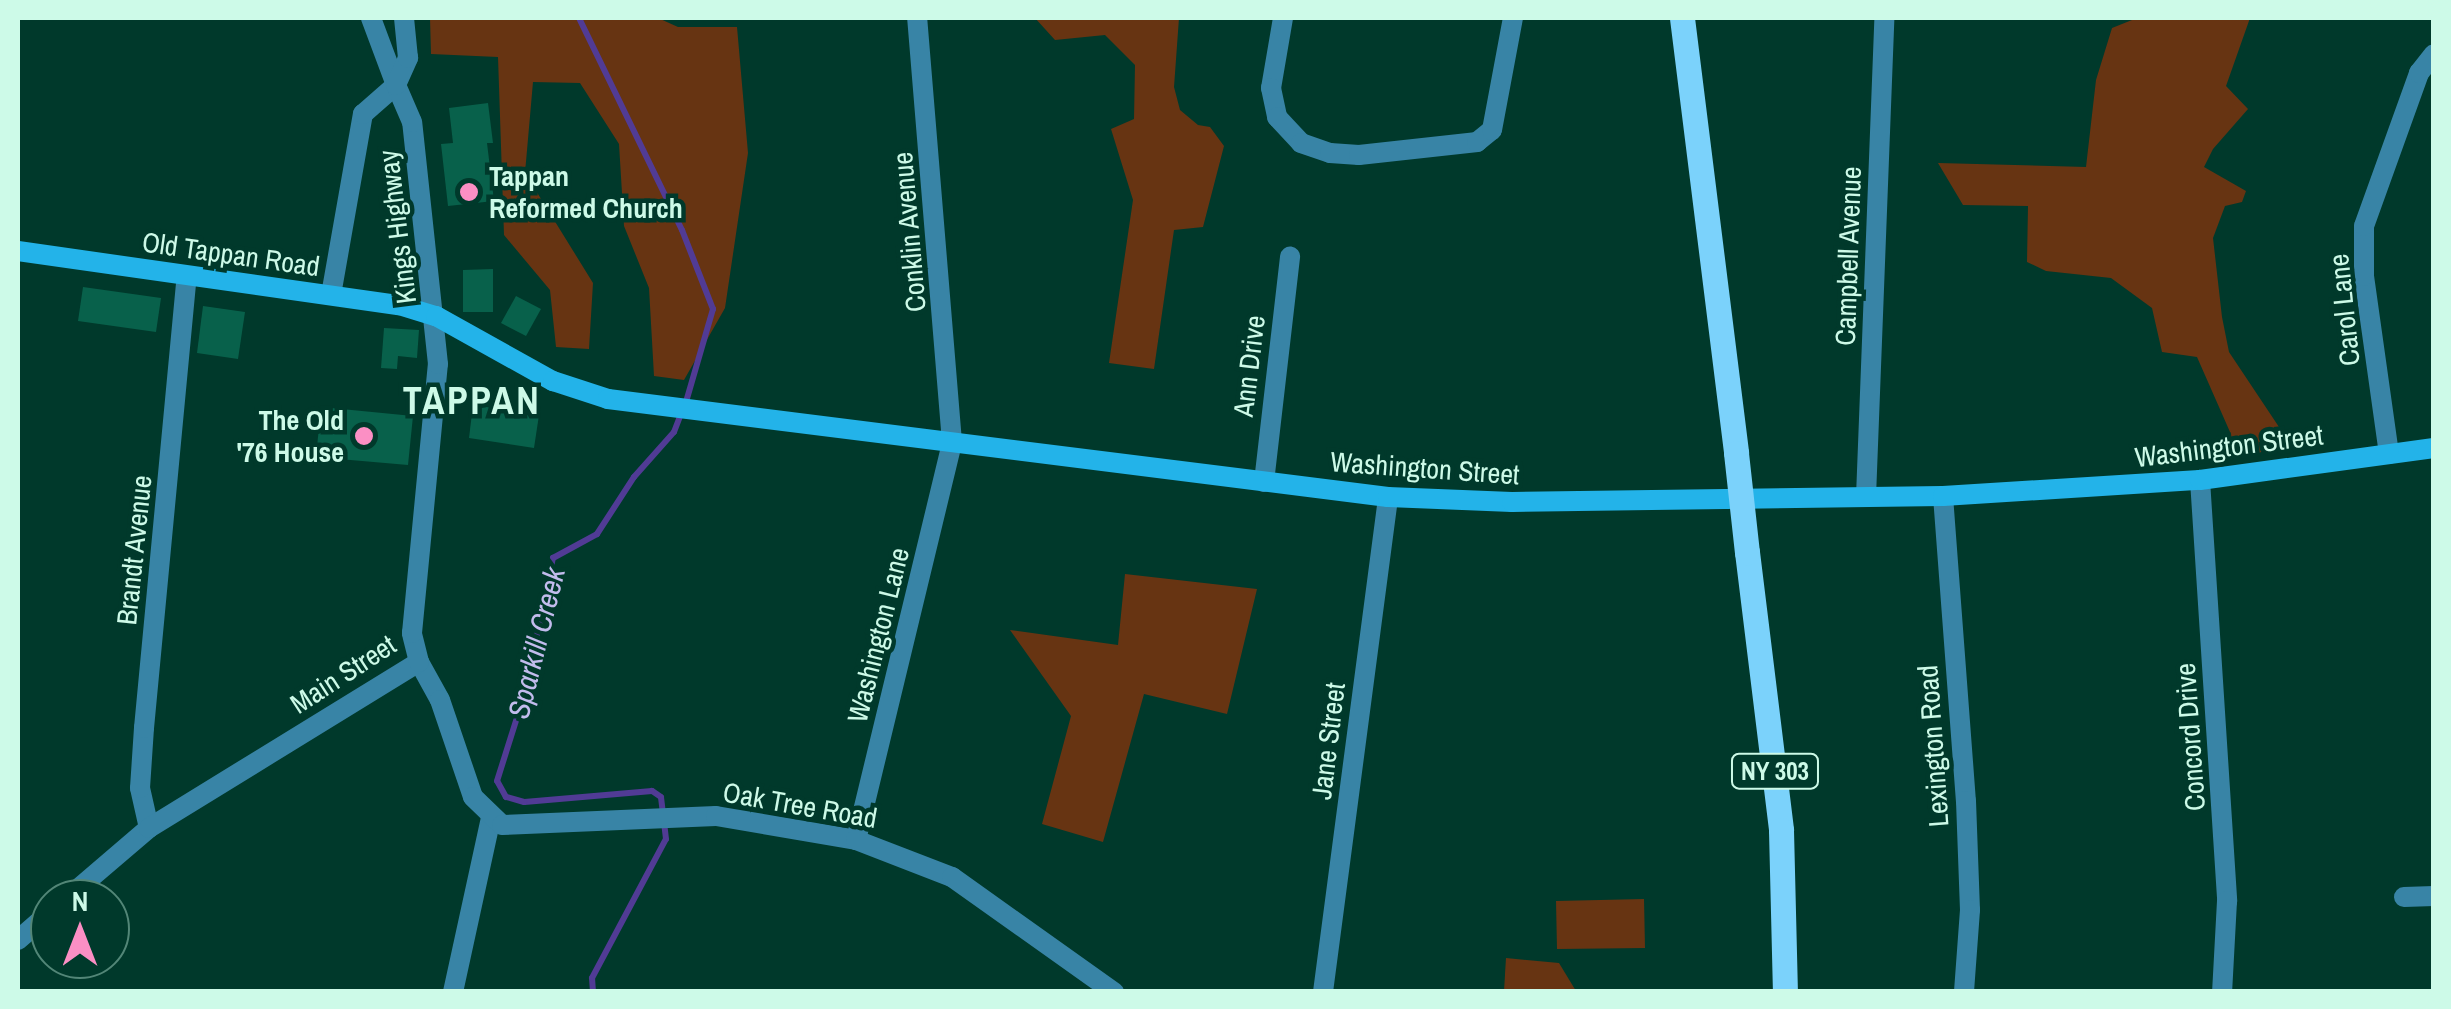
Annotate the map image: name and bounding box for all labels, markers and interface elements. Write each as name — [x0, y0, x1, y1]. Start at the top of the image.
street label: Kings Highway — [371, 148, 423, 306]
street label: Conklin Avenue — [885, 150, 933, 314]
place label: Tappan Reformed Church — [489, 159, 683, 225]
street label: Campbell Avenue — [1828, 165, 1868, 347]
marker: Tappan Reformed Church — [458, 181, 480, 203]
street label: Old Tappan Road — [140, 225, 322, 283]
street label: Carol Lane — [2321, 252, 2367, 368]
street label: Ann Drive — [1226, 313, 1272, 419]
district label: TAPPAN — [403, 378, 541, 424]
place label: The Old '76 House — [236, 403, 344, 469]
street label: Washington Street — [2133, 418, 2325, 474]
marker: The Old '76 House — [353, 425, 375, 447]
street label: Washington Street — [1329, 445, 1521, 491]
street label: Brandt Avenue — [109, 473, 159, 627]
street label: Washington Lane — [840, 544, 916, 726]
water label: Sparkill Creek — [500, 564, 572, 722]
street label: Main Street — [284, 628, 402, 720]
street label: Concord Drive — [2168, 662, 2212, 812]
street label: Lexington Road — [1911, 664, 1955, 828]
street label: Jane Street — [1304, 681, 1352, 801]
road number: NY 303 — [1730, 751, 1820, 791]
street label: Oak Tree Road — [720, 775, 880, 835]
north arrow — [30, 879, 130, 979]
text: N — [72, 882, 88, 920]

